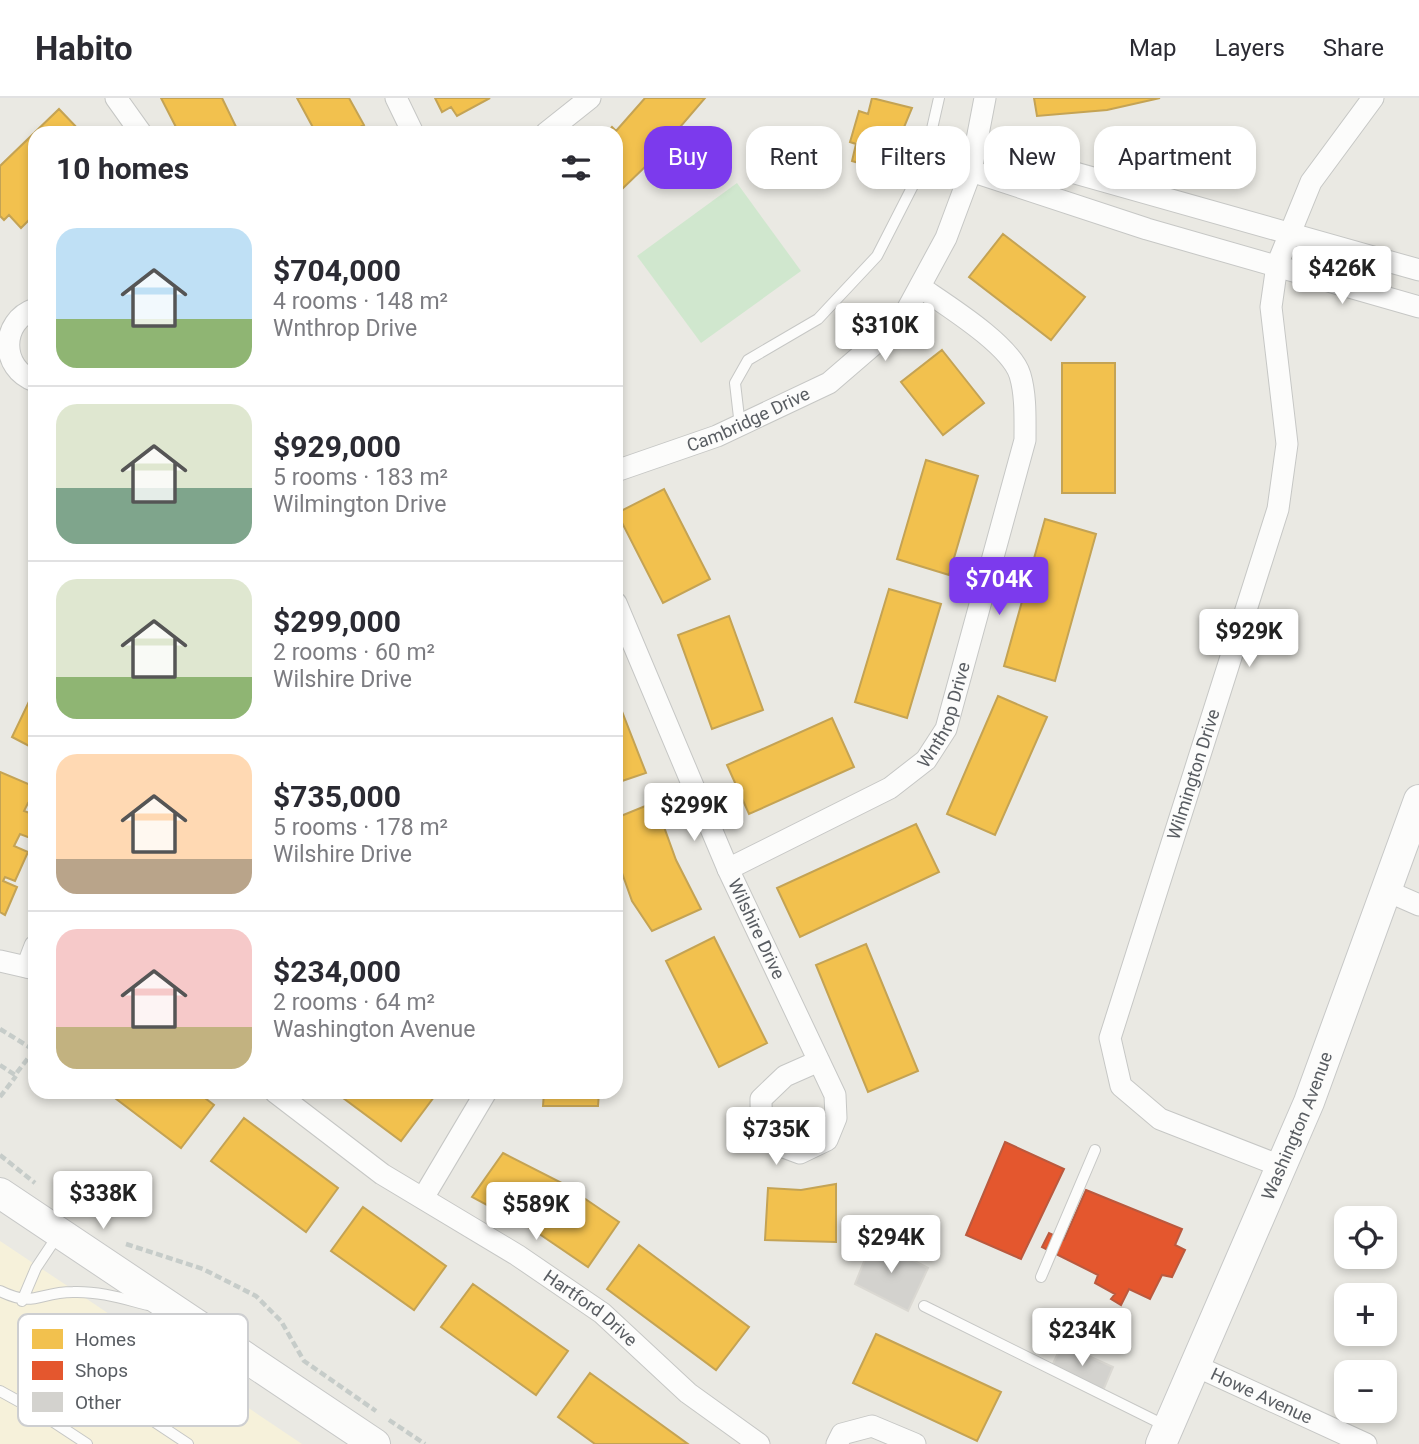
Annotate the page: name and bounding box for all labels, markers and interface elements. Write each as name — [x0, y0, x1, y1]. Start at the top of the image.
text: Habito — [35, 29, 133, 68]
text: Map — [1129, 34, 1177, 62]
text: Layers — [1215, 34, 1285, 62]
text: Share — [1323, 34, 1384, 62]
chip: Buy — [644, 126, 732, 189]
chip: Rent — [746, 126, 842, 189]
chip: Filters — [856, 126, 970, 189]
chip: New — [984, 126, 1080, 189]
chip: Apartment — [1094, 126, 1256, 189]
icon: filters — [557, 149, 595, 187]
text: 10 homes — [56, 151, 189, 186]
pin: $426K — [1293, 246, 1391, 306]
text: $704,000 — [273, 253, 401, 288]
text: $426K — [1308, 255, 1376, 282]
icon: home — [112, 256, 196, 340]
text: 4 rooms · 148 m² — [273, 288, 448, 315]
pin: $310K — [836, 303, 934, 363]
text: $310K — [851, 312, 919, 339]
text: Wnthrop Drive — [273, 315, 417, 342]
street label: Cambridge Drive — [684, 383, 813, 456]
text: $929,000 — [273, 429, 401, 464]
icon: home — [112, 432, 196, 516]
text: 5 rooms · 183 m² — [273, 464, 448, 491]
text: Wilmington Drive — [273, 491, 446, 518]
pin: $704K — [950, 558, 1048, 617]
text: $704K — [965, 566, 1033, 593]
text: $299,000 — [273, 604, 401, 639]
icon: home — [112, 607, 196, 691]
pin: $929K — [1200, 610, 1298, 669]
text: $929K — [1215, 618, 1283, 645]
text: 2 rooms · 60 m² — [273, 639, 435, 666]
street label: Wnthrop Drive — [913, 660, 974, 771]
text: Wilshire Drive — [273, 666, 412, 693]
street label: Wilmington Drive — [1163, 706, 1224, 842]
text: $735,000 — [273, 779, 401, 814]
icon: home — [112, 782, 196, 866]
pin: $299K — [645, 784, 743, 843]
text: $299K — [660, 792, 728, 819]
text: 5 rooms · 178 m² — [273, 814, 448, 841]
text: Wilshire Drive — [273, 841, 412, 868]
street label: Wilshire Drive — [724, 875, 790, 982]
text: $234,000 — [273, 954, 401, 989]
icon: home — [112, 957, 196, 1041]
text: 2 rooms · 64 m² — [273, 989, 435, 1016]
text: Washington Avenue — [273, 1016, 475, 1043]
street label: Washington Avenue — [1257, 1049, 1336, 1203]
pin: $735K — [727, 1108, 825, 1167]
text: $735K — [742, 1116, 810, 1143]
pin: $338K — [54, 1172, 152, 1231]
text: $338K — [69, 1180, 137, 1207]
pin: $589K — [487, 1182, 585, 1242]
text: $589K — [502, 1191, 570, 1218]
map controls — [1334, 1206, 1397, 1423]
button: locate — [1334, 1206, 1397, 1269]
pin: $294K — [842, 1216, 940, 1275]
text: $294K — [857, 1224, 925, 1251]
street label: Hartford Drive — [540, 1265, 642, 1350]
button: + — [1334, 1283, 1397, 1346]
pin: $234K — [1033, 1308, 1131, 1368]
legend — [18, 1314, 248, 1426]
text: $234K — [1048, 1317, 1116, 1344]
text: Homes — [75, 1328, 136, 1351]
text: Shops — [75, 1359, 128, 1382]
button: − — [1334, 1360, 1397, 1423]
street label: Howe Avenue — [1207, 1363, 1316, 1428]
text: Other — [75, 1391, 122, 1414]

